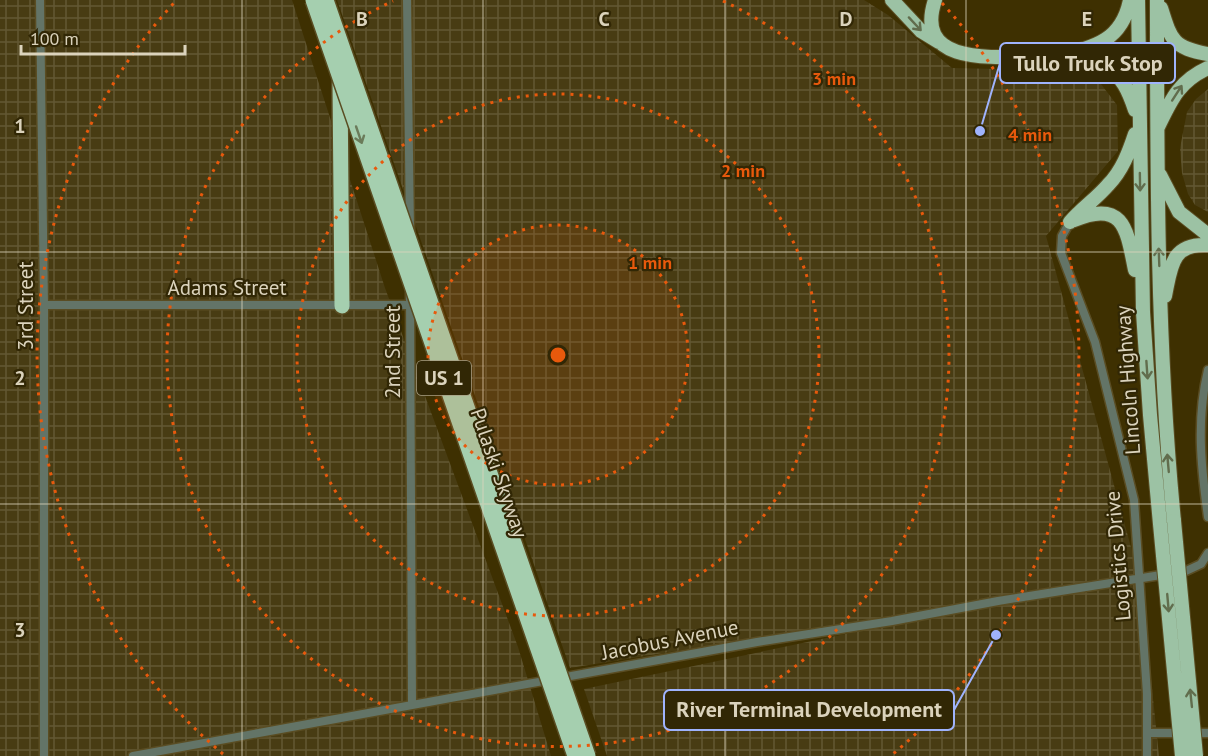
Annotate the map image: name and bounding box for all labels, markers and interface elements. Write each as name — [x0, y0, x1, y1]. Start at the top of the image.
text: B — [356, 6, 368, 32]
text: C — [598, 6, 610, 32]
text: D — [840, 6, 853, 32]
text: E — [1082, 6, 1092, 32]
one-way arrow — [908, 16, 922, 31]
scale bar — [21, 18, 184, 56]
text: 100 m — [30, 27, 79, 50]
callout: Tullo Truck Stop — [1000, 43, 1175, 83]
text: Tullo Truck Stop — [1013, 49, 1163, 77]
text: 3 min — [812, 67, 856, 90]
one-way arrow — [1171, 85, 1183, 102]
text: 1 — [14, 113, 26, 139]
text: 4 min — [1008, 123, 1052, 146]
one-way arrow — [355, 125, 366, 144]
text: 2 min — [721, 159, 765, 182]
one-way arrow — [1134, 172, 1146, 192]
one-way arrow — [1153, 248, 1165, 268]
text: 1 min — [628, 251, 672, 274]
street label: 3rd Street — [12, 261, 39, 351]
street label: Adams Street — [167, 274, 287, 301]
street label: Lincoln Highway — [1109, 304, 1146, 456]
street label: 2nd Street — [379, 305, 406, 399]
centre of rings — [548, 345, 568, 365]
one-way arrow — [1142, 360, 1153, 379]
road number: US 1 — [417, 361, 471, 395]
text: 2 — [14, 365, 26, 391]
street label: Pulaski Skyway — [465, 404, 534, 542]
one-way arrow — [1162, 453, 1173, 473]
street label: Logistics Drive — [1098, 490, 1137, 622]
one-way arrow — [1163, 592, 1174, 612]
street label: Jacobus Avenue — [598, 613, 741, 666]
text: 3 — [14, 617, 26, 643]
one-way arrow — [1185, 688, 1196, 708]
callout: River Terminal Development — [664, 690, 954, 730]
text: River Terminal Development — [676, 695, 942, 723]

